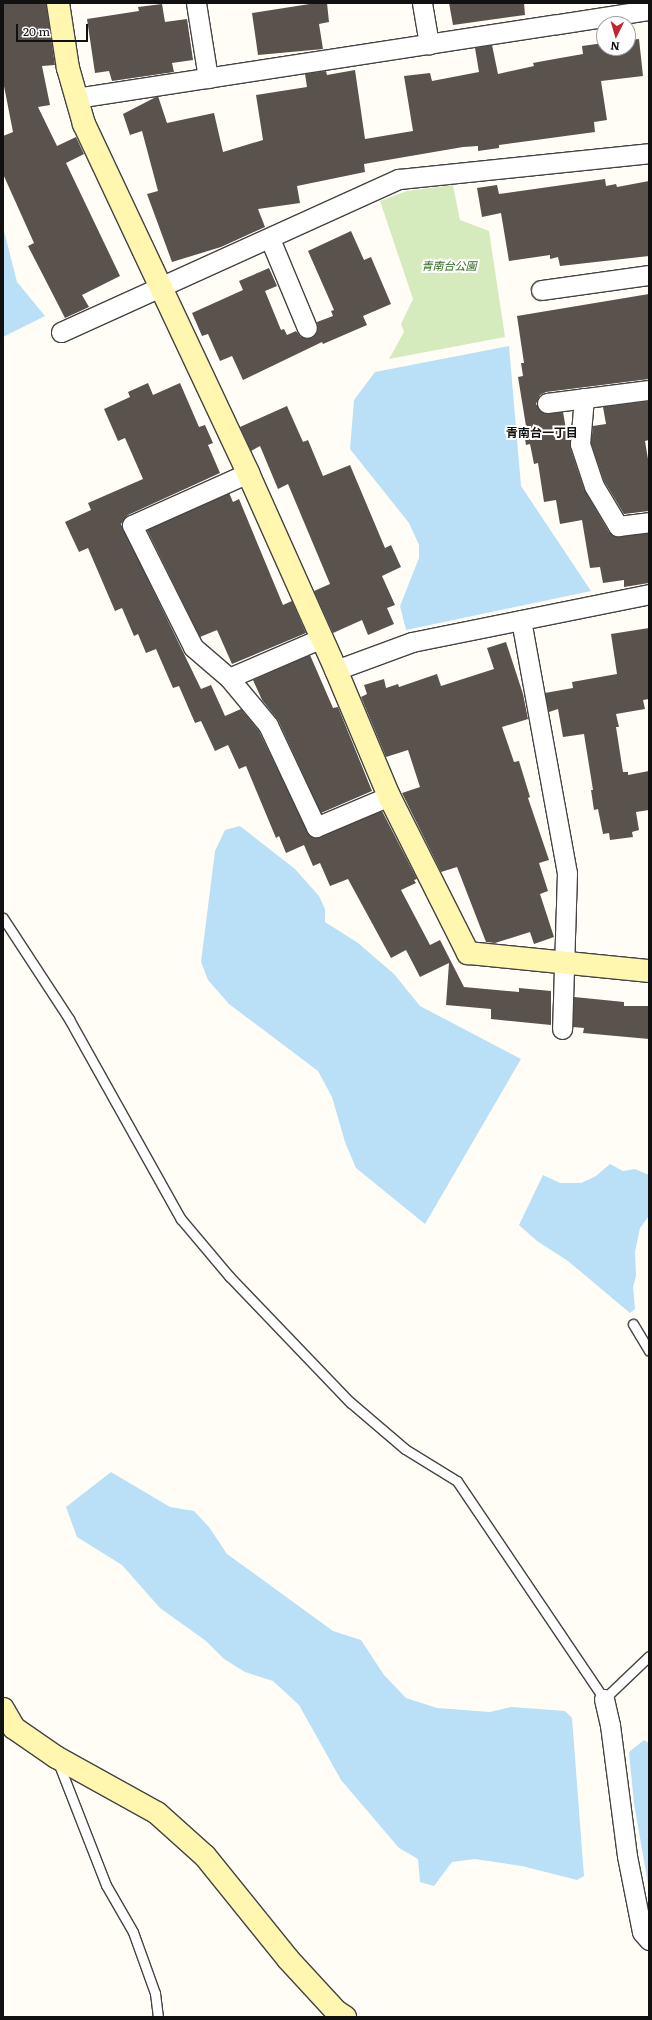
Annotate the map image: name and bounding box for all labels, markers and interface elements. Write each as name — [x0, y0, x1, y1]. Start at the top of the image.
scale bar — [18, 16, 90, 42]
north arrow — [596, 16, 636, 56]
text: 20 m — [23, 22, 50, 40]
text: N — [610, 39, 620, 55]
park label: 青南台公園 — [422, 258, 476, 272]
district label: 青南台一丁目 — [506, 426, 578, 440]

